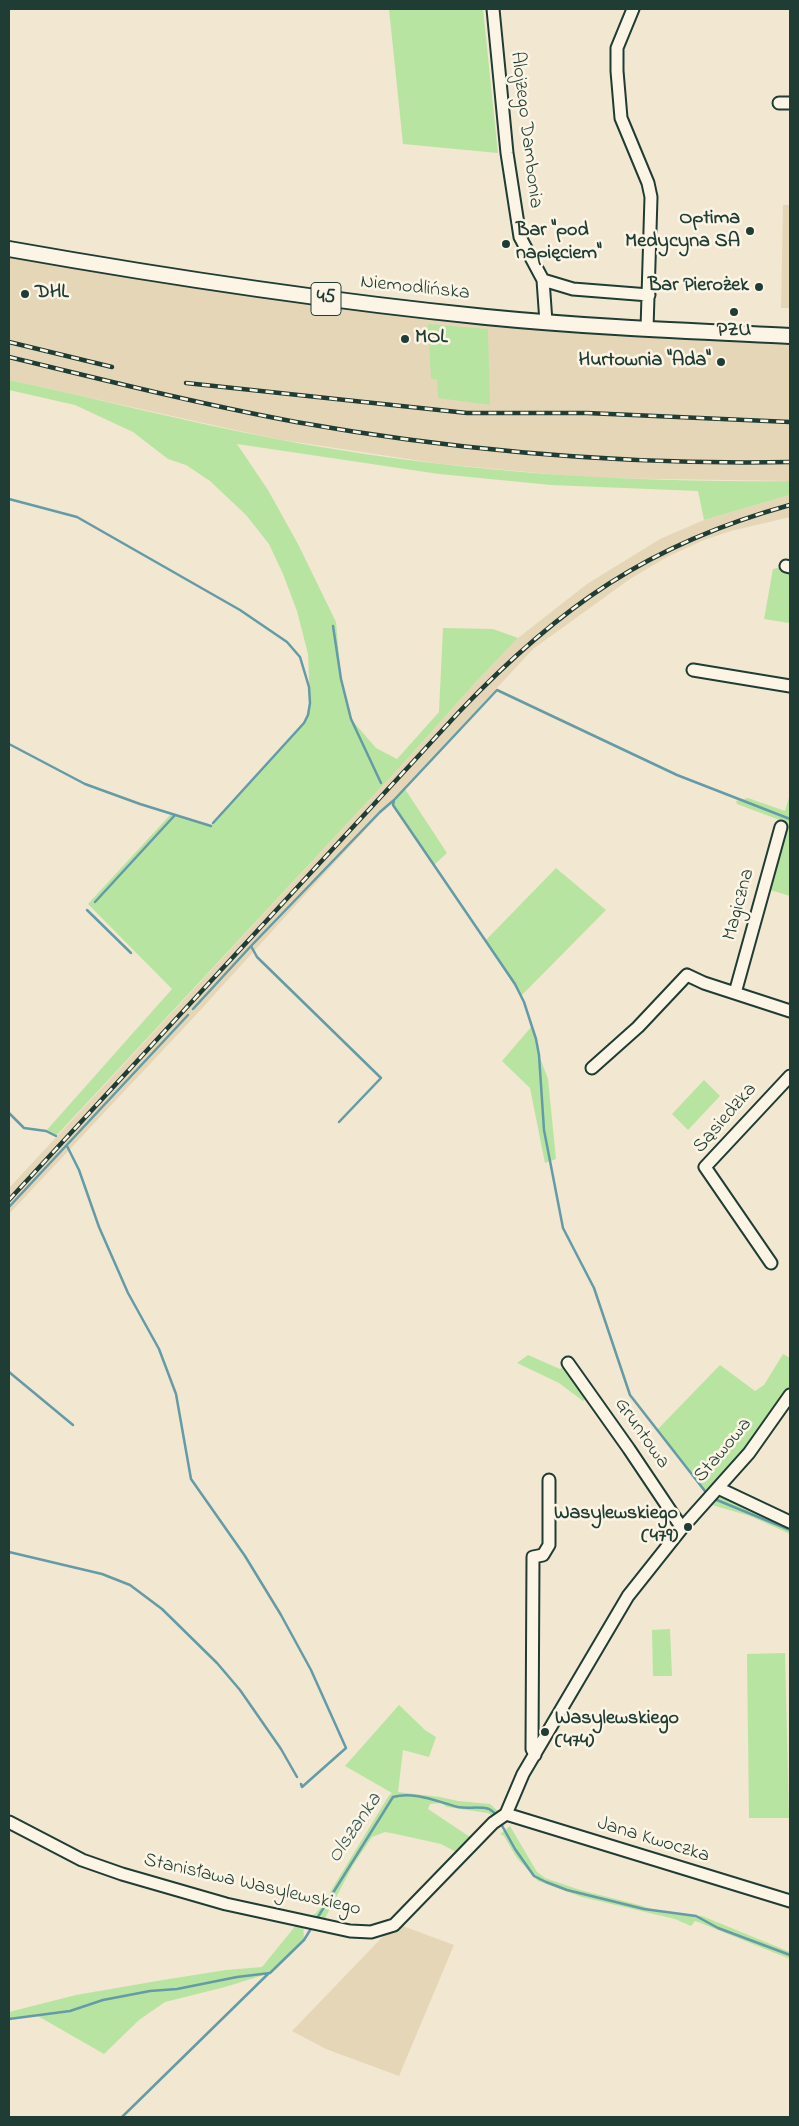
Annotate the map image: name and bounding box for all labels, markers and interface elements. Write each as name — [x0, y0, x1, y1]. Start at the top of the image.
street label: Alojzego Dambonia — [503, 50, 547, 210]
place label: Optima Medycyna SA — [625, 208, 740, 255]
place label: Bar "pod napięciem" — [516, 220, 602, 267]
marker: Optima Medycyna SA — [744, 225, 756, 237]
marker: Bar "pod napięciem" — [500, 238, 512, 250]
street label: Niemodlińska — [359, 271, 471, 307]
place label: Bar Pierożek — [648, 275, 749, 299]
marker: Bar Pierożek — [753, 281, 765, 293]
place label: DHL — [35, 282, 69, 306]
road number: 45 — [311, 282, 341, 316]
marker: DHL — [19, 288, 31, 300]
marker: PZU — [728, 306, 740, 318]
place label: PZU — [717, 320, 751, 344]
place label: MOL — [415, 327, 448, 351]
marker: MOL — [399, 333, 411, 345]
place label: Hurtownia "Ada" — [579, 350, 711, 374]
marker: Hurtownia "Ada" — [715, 356, 727, 368]
street label: Magiczna — [719, 866, 761, 944]
street label: Sąsiedzka — [689, 1079, 763, 1159]
street label: Gruntowa — [608, 1394, 674, 1474]
street label: Stawowa — [690, 1414, 758, 1488]
place label: Wasylewskiego (479) — [554, 1503, 678, 1550]
marker: Wasylewskiego (479) — [682, 1521, 694, 1533]
place label: Wasylewskiego (474) — [555, 1708, 679, 1755]
marker: Wasylewskiego (474) — [539, 1726, 551, 1738]
water label: Olszanka — [323, 1789, 389, 1869]
street label: Jana Kwoczka — [594, 1813, 712, 1869]
street label: Stanisława Wasylewskiego — [141, 1849, 363, 1923]

